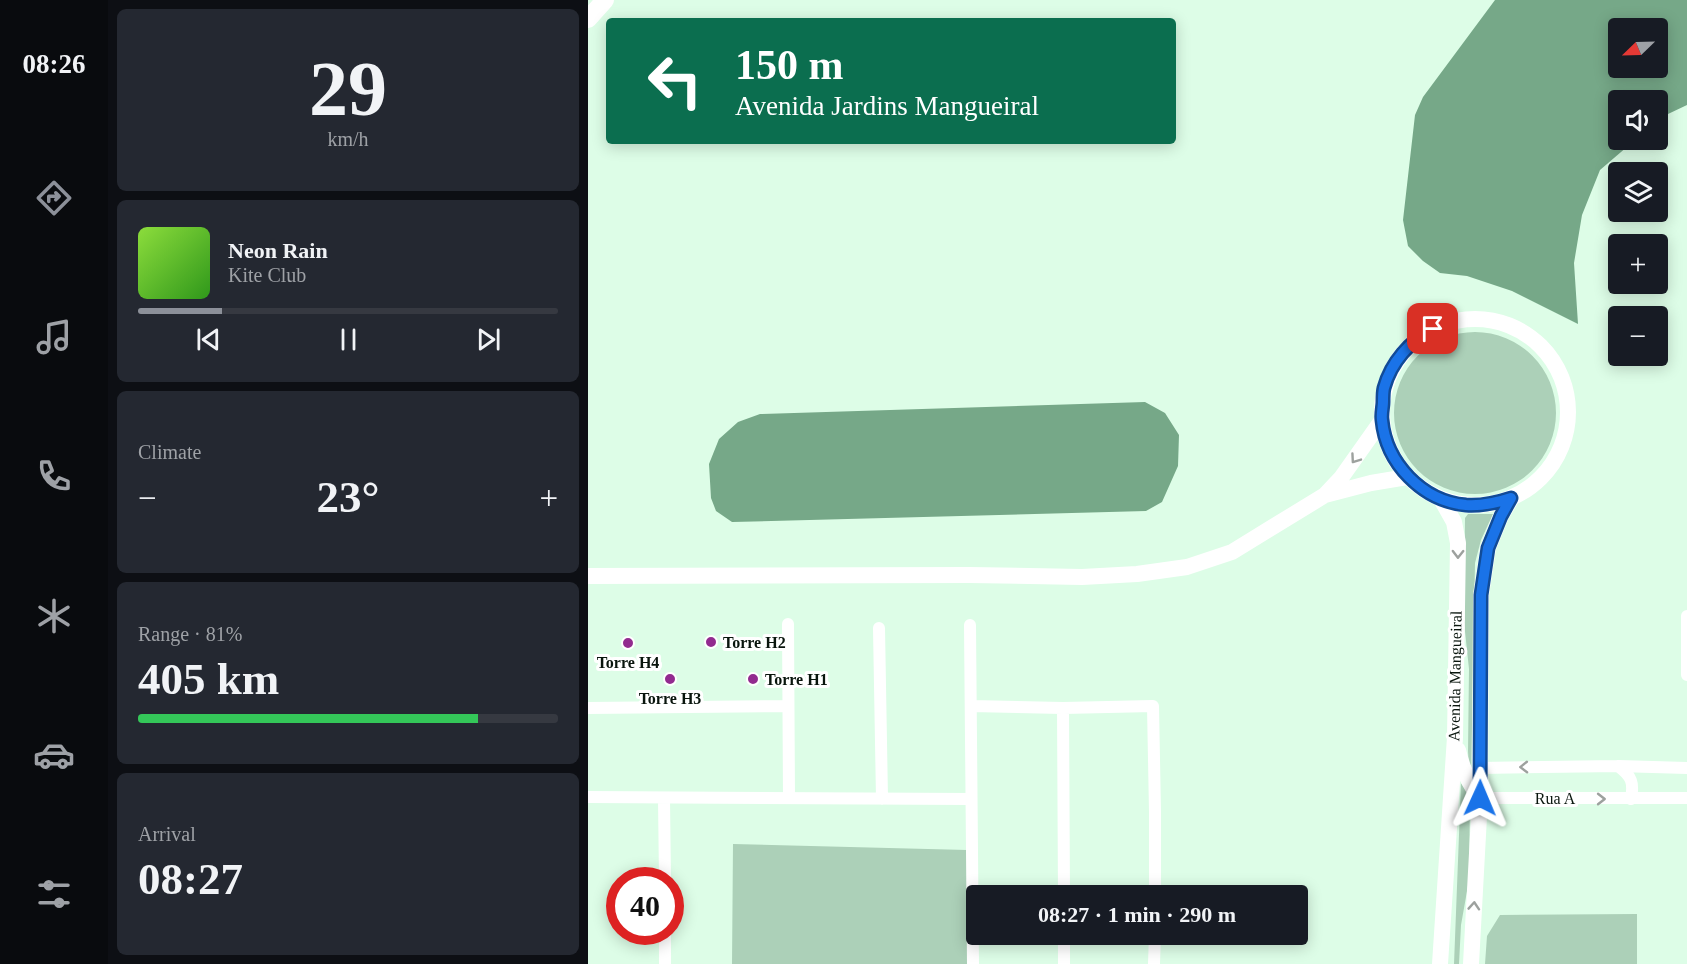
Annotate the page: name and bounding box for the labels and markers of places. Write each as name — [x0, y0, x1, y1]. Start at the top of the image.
pin — [1407, 303, 1458, 354]
place label: Torre H2 — [723, 634, 786, 651]
marker: Torre H2 — [704, 635, 718, 649]
marker: Torre H4 — [621, 636, 635, 650]
place label: Torre H4 — [597, 654, 659, 671]
place label: Torre H1 — [765, 671, 828, 688]
marker: Torre H3 — [663, 672, 677, 686]
marker: Torre H1 — [746, 672, 760, 686]
place label: Torre H3 — [639, 690, 701, 707]

